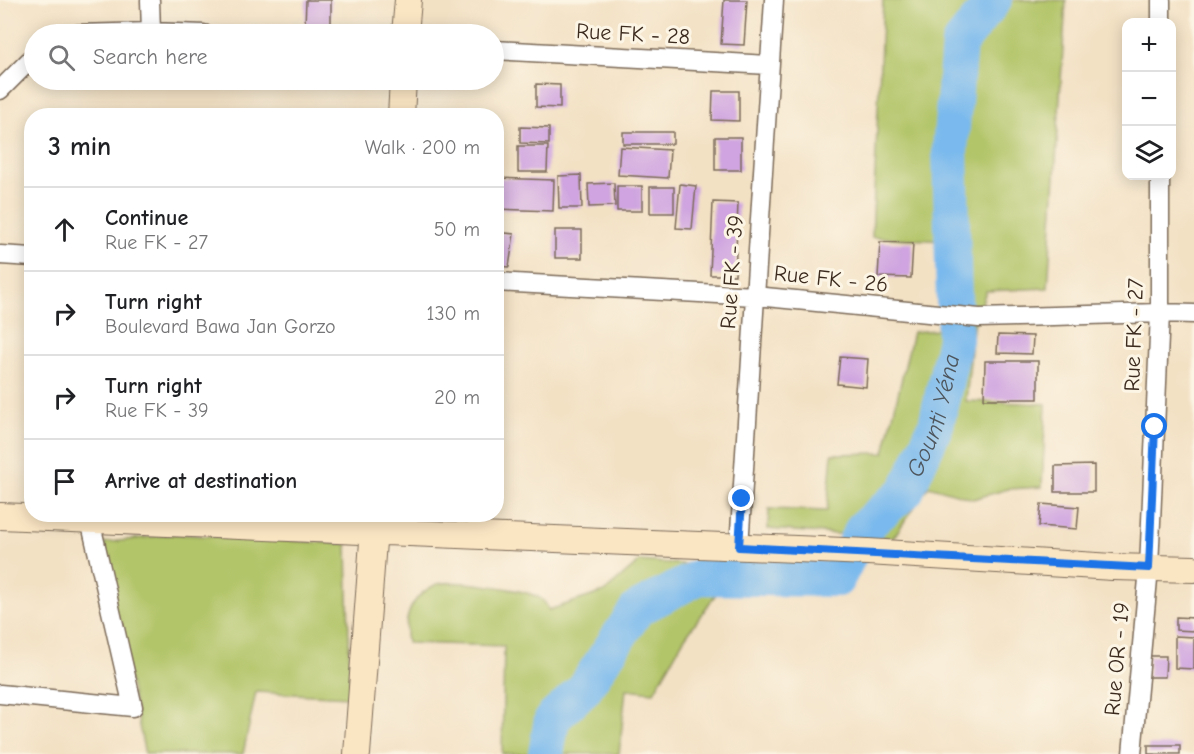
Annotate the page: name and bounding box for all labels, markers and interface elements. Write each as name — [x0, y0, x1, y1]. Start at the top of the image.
street label: Rue FK - 28 — [575, 18, 691, 50]
map controls — [1122, 18, 1176, 180]
button: + — [1122, 18, 1176, 72]
search box — [24, 24, 504, 90]
icon: search — [45, 41, 78, 74]
text: Search here — [93, 44, 208, 70]
button: − — [1122, 72, 1176, 126]
button: layers — [1122, 126, 1176, 180]
text: 3 min — [48, 132, 111, 162]
text: Walk · 200 m — [365, 136, 480, 159]
text: Continue — [105, 205, 188, 231]
icon: ahead — [48, 213, 81, 246]
street label: Rue FK - 39 — [715, 214, 749, 330]
text: 50 m — [434, 218, 480, 241]
text: Rue FK - 27 — [105, 231, 208, 254]
street label: Rue FK - 26 — [773, 260, 889, 298]
street label: Rue FK - 27 — [1119, 277, 1149, 392]
text: Turn right — [105, 289, 202, 315]
icon: right — [48, 297, 81, 330]
text: 130 m — [427, 302, 480, 325]
text: Boulevard Bawa Jan Gorzo — [105, 315, 336, 338]
water label: Gounti Yéna — [900, 351, 965, 481]
text: Turn right — [105, 373, 202, 399]
icon: right — [48, 381, 81, 414]
text: 20 m — [434, 386, 480, 409]
text: Rue FK - 39 — [105, 399, 209, 422]
route start — [1141, 413, 1167, 439]
icon: arrive — [48, 465, 81, 498]
text: Arrive at destination — [105, 468, 297, 494]
route end — [728, 485, 754, 511]
street label: Rue OR - 19 — [1099, 601, 1135, 717]

